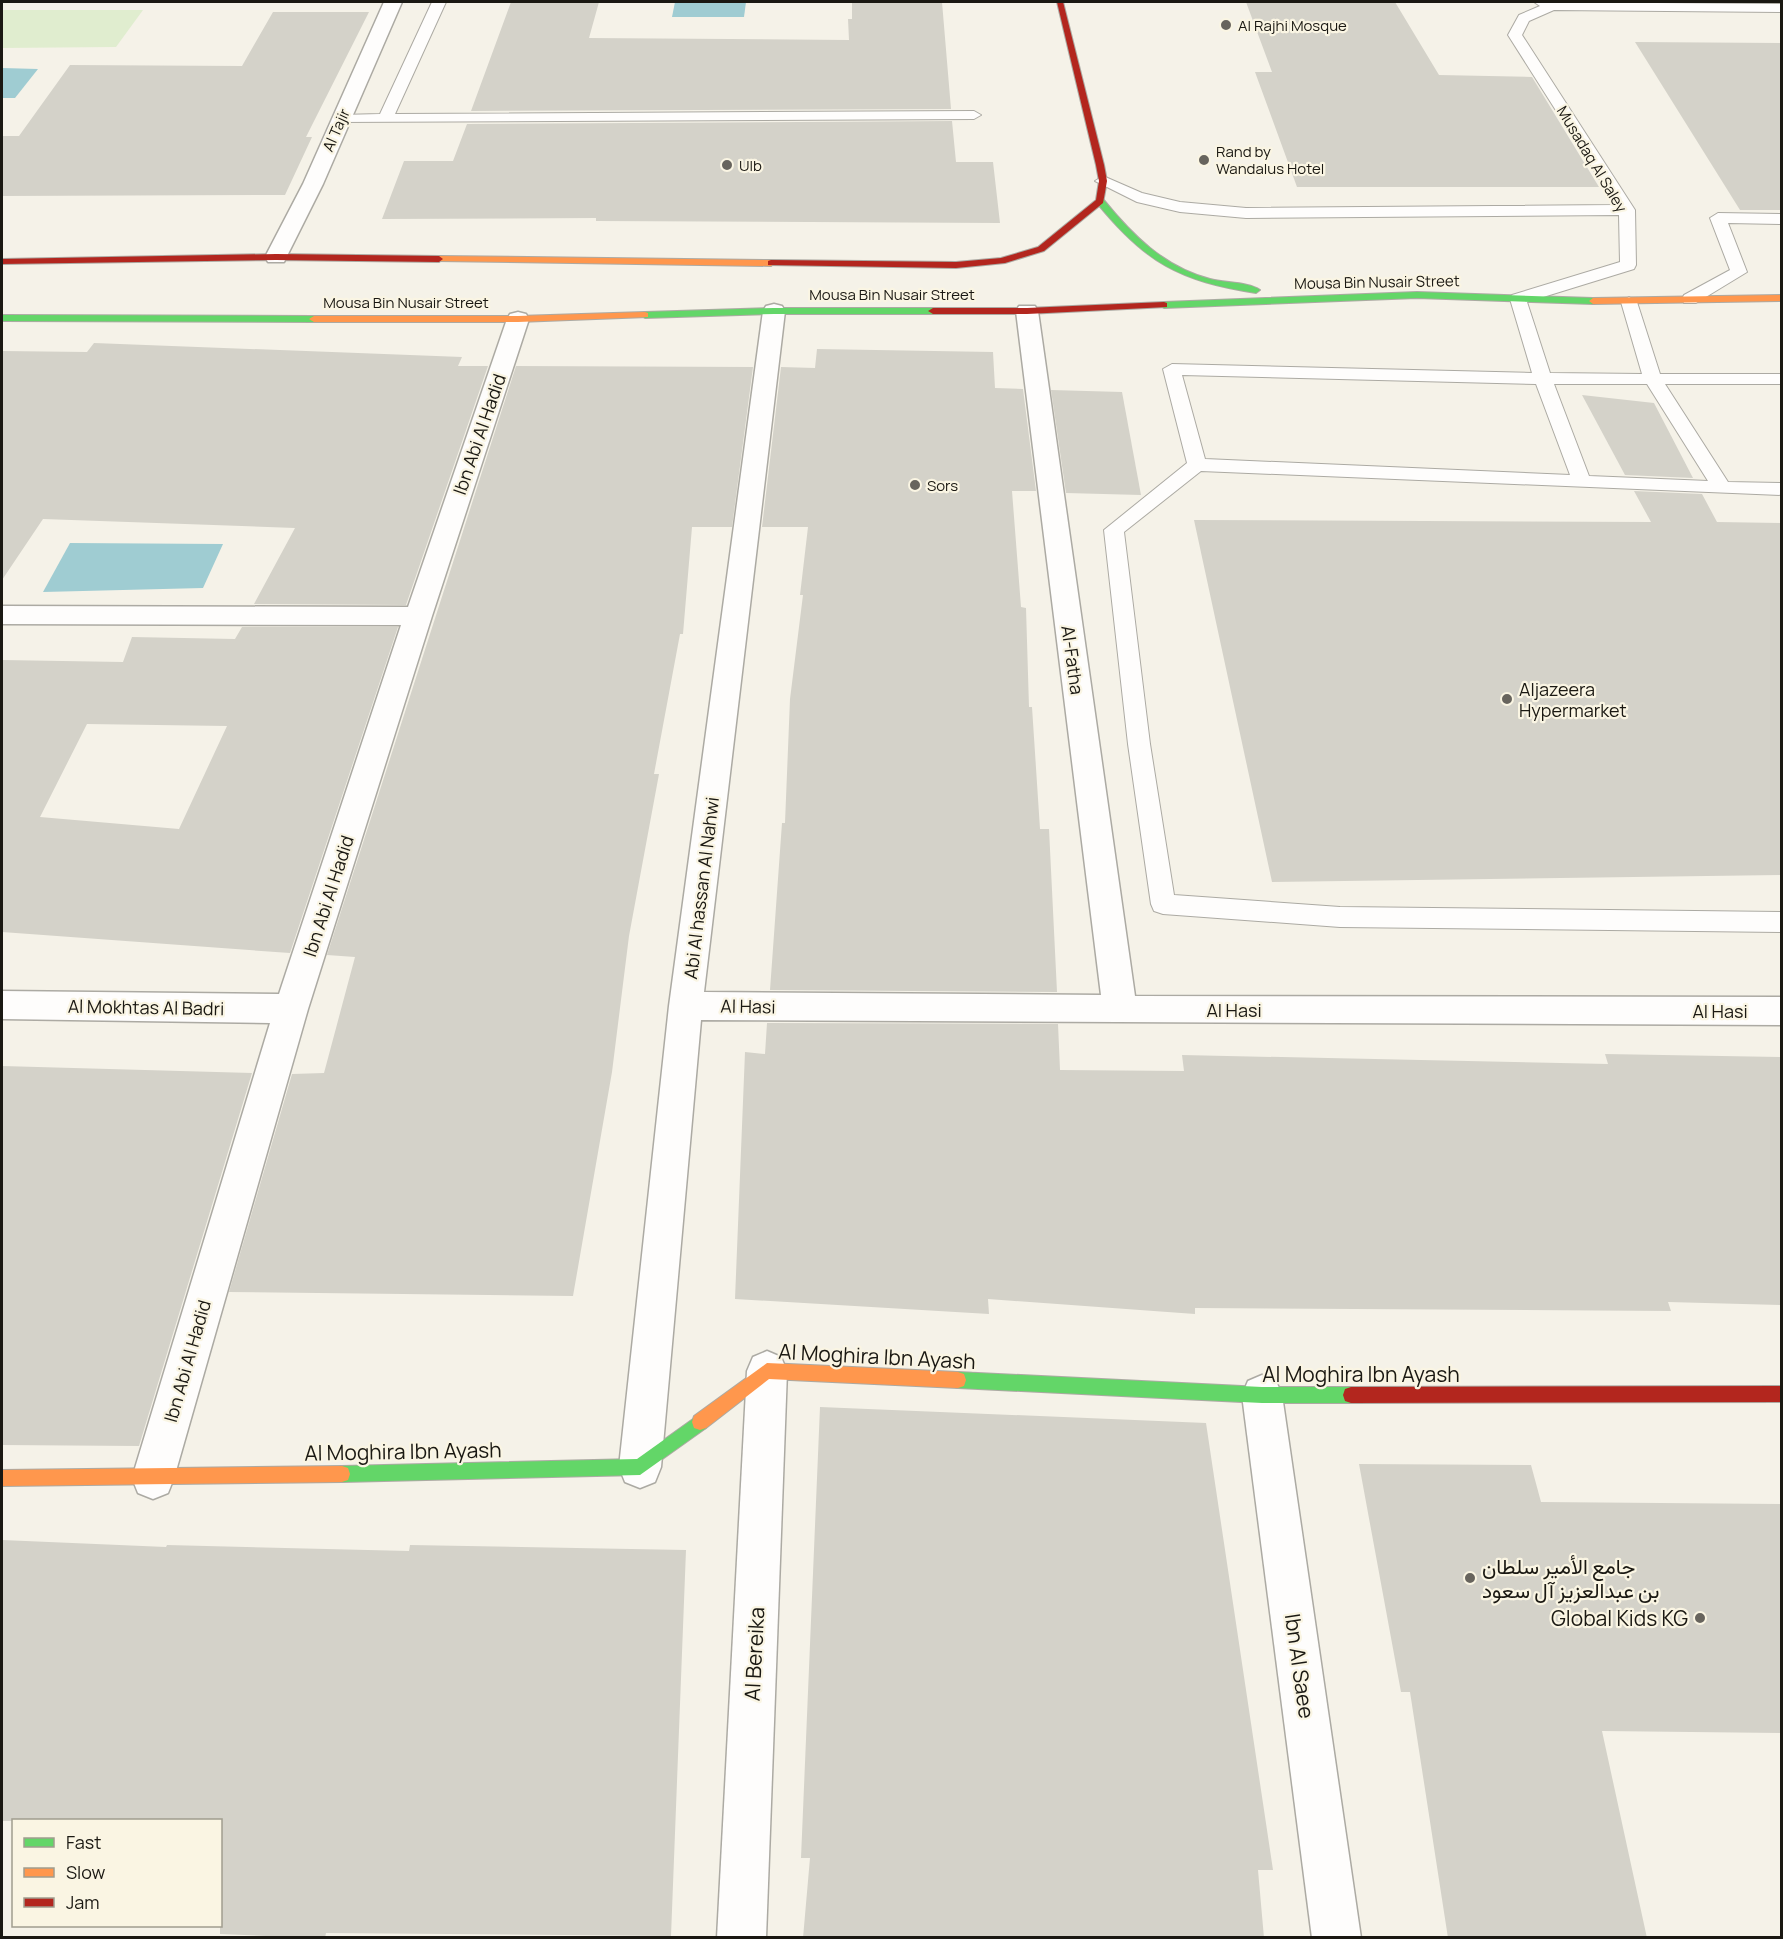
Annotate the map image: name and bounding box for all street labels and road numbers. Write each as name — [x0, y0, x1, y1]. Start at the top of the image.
street label: Musadaq Al Saley — [1552, 102, 1632, 216]
street label: Al Tajir — [317, 105, 355, 155]
street label: Mousa Bin Nusair Street — [1294, 270, 1460, 294]
street label: Mousa Bin Nusair Street — [809, 284, 975, 305]
street label: Mousa Bin Nusair Street — [323, 292, 489, 313]
street label: Ibn Abi Al Hadid — [447, 370, 511, 498]
street label: Al-Fatha — [1056, 624, 1090, 696]
street label: Abi Al hassan Al Nahwi — [678, 796, 724, 980]
street label: Ibn Abi Al Hadid — [297, 832, 359, 960]
street label: Al Mokhtas Al Badri — [68, 994, 224, 1020]
street label: Al Hasi — [720, 994, 776, 1018]
street label: Al Hasi — [1206, 998, 1262, 1022]
street label: Al Hasi — [1692, 999, 1748, 1023]
street label: Ibn Abi Al Hadid — [158, 1297, 216, 1425]
street label: Al Moghira Ibn Ayash — [778, 1337, 976, 1375]
street label: Al Moghira Ibn Ayash — [1262, 1360, 1460, 1388]
street label: Al Moghira Ibn Ayash — [304, 1435, 502, 1467]
street label: Al Bereika — [738, 1606, 770, 1702]
street label: Ibn Al Saee — [1279, 1612, 1321, 1720]

